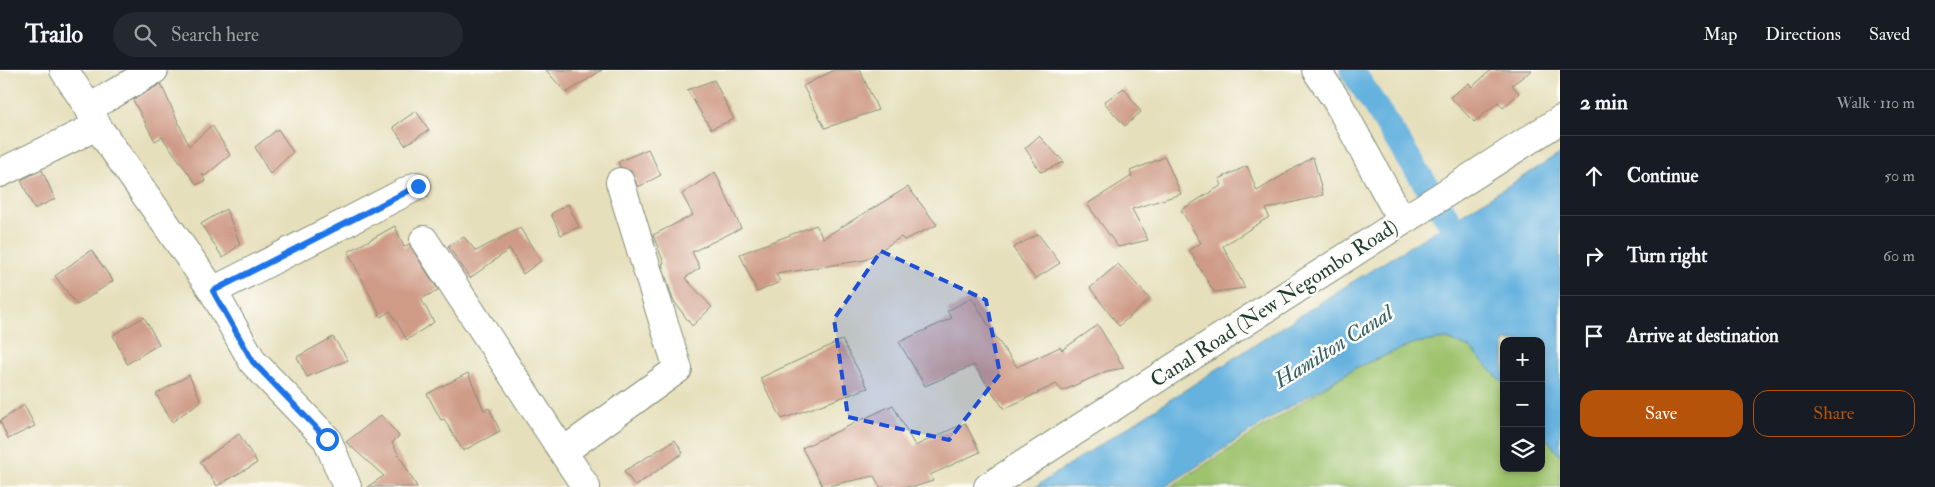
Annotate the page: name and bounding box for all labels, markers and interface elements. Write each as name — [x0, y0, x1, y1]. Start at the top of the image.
search box — [113, 12, 463, 57]
text: Trailo — [25, 19, 83, 50]
icon: search — [131, 21, 159, 49]
text: Search here — [171, 23, 259, 47]
text: Map — [1704, 23, 1737, 46]
text: Directions — [1765, 23, 1841, 46]
text: Saved — [1869, 23, 1910, 46]
text: 2 min — [1580, 89, 1628, 116]
text: Walk · 110 m — [1837, 93, 1915, 113]
icon: ahead — [1580, 162, 1608, 190]
text: Continue — [1627, 164, 1698, 188]
text: 50 m — [1884, 166, 1915, 186]
route end — [407, 175, 430, 198]
street label: Canal Road (New Negombo Road) — [1145, 213, 1403, 394]
icon: right — [1580, 242, 1608, 270]
text: Turn right — [1627, 244, 1707, 268]
text: 60 m — [1883, 246, 1915, 266]
water label: Hamilton Canal — [1268, 298, 1400, 395]
icon: arrive — [1580, 322, 1608, 350]
text: Arrive at destination — [1627, 324, 1779, 348]
map controls — [1500, 337, 1545, 472]
button: + — [1500, 337, 1545, 382]
button: − — [1500, 382, 1545, 427]
button: Save — [1580, 390, 1743, 437]
button: Share — [1753, 390, 1915, 437]
button: layers — [1500, 427, 1545, 472]
route start — [316, 428, 339, 451]

